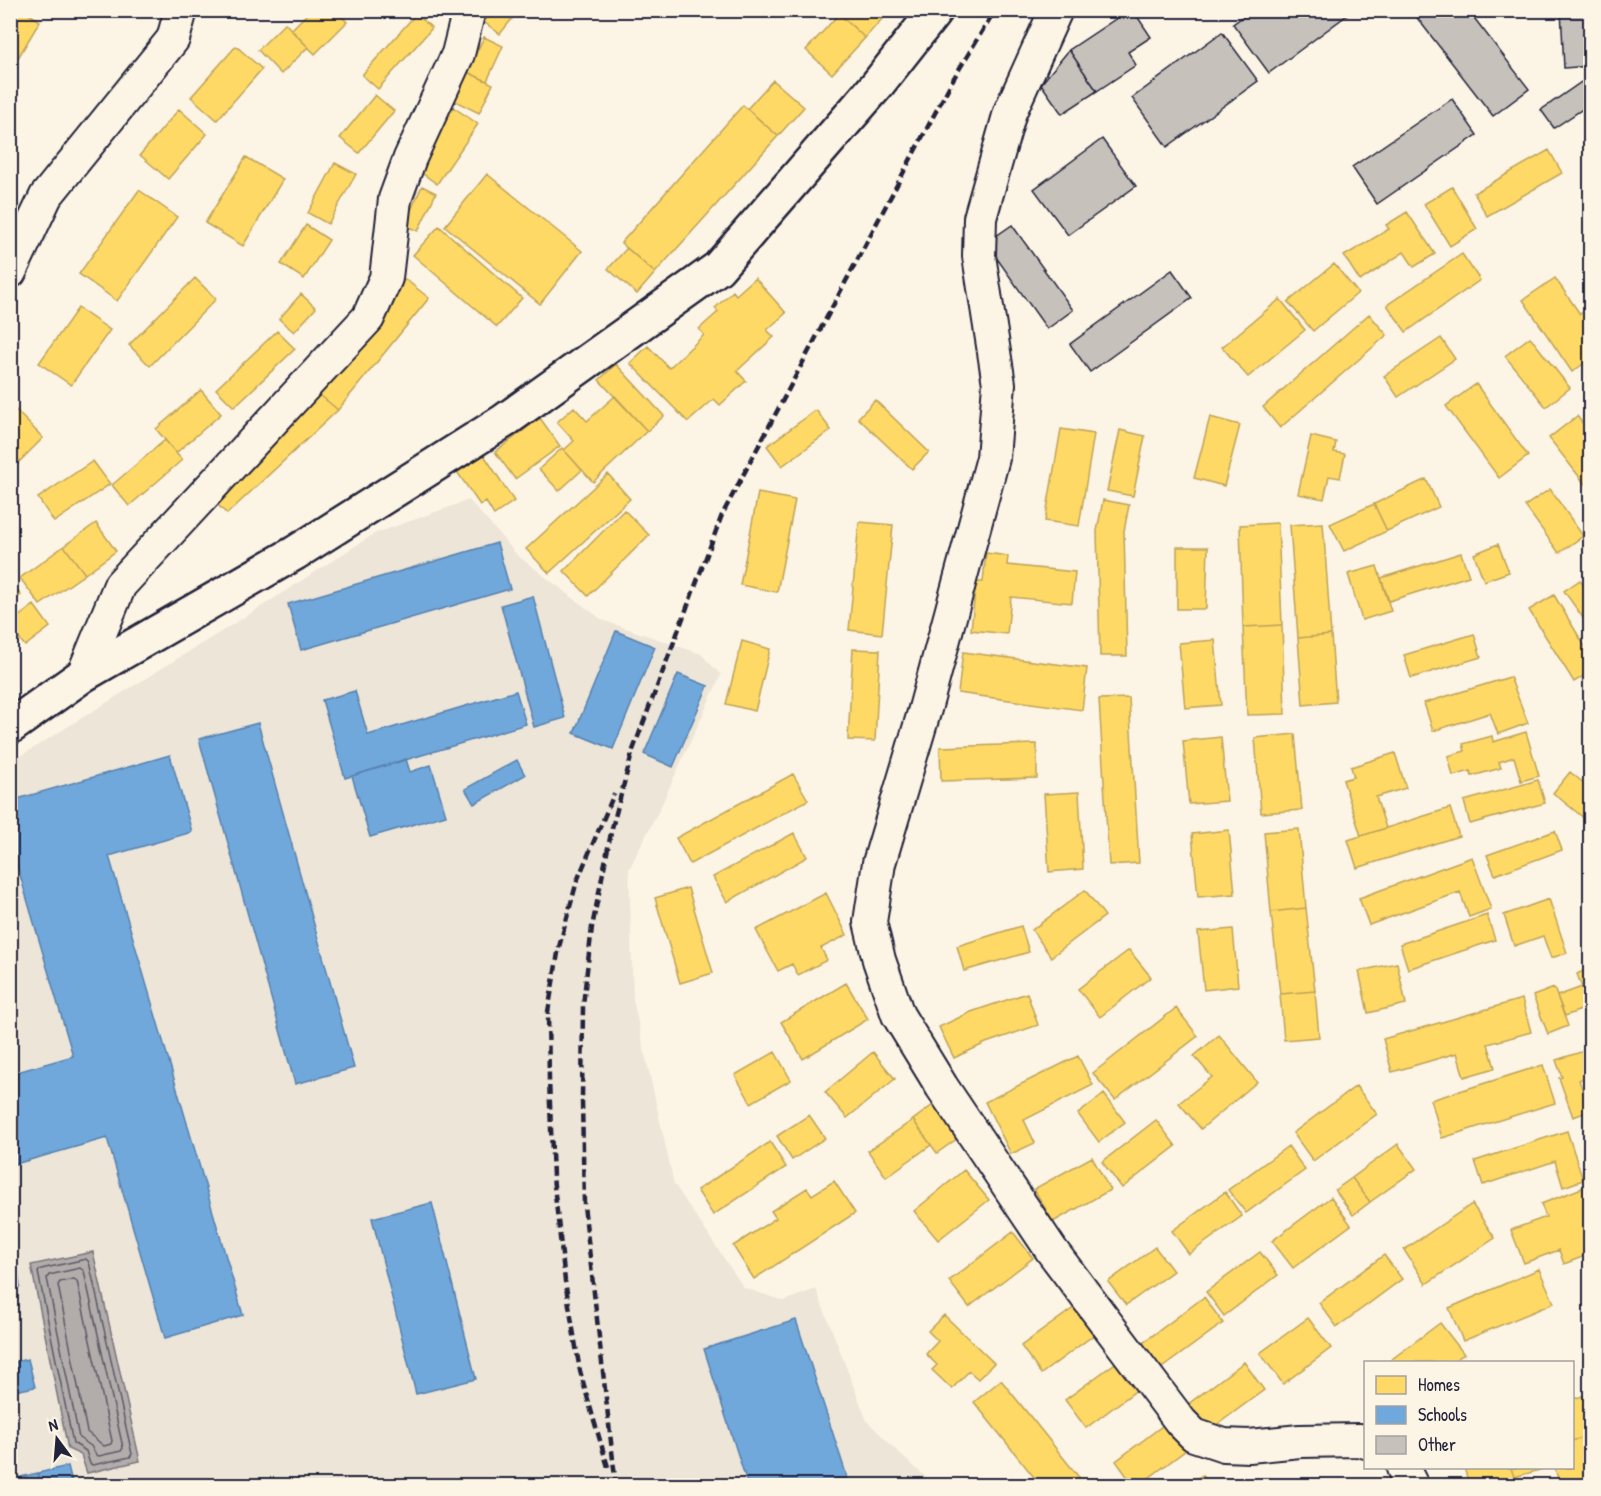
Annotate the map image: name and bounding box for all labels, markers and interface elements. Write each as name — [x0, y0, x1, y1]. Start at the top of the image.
legend — [1364, 1361, 1574, 1469]
text: Homes — [1418, 1372, 1460, 1397]
text: Schools — [1418, 1402, 1467, 1427]
north arrow — [27, 1409, 87, 1469]
text: N — [46, 1413, 60, 1436]
text: Other — [1418, 1432, 1456, 1457]

